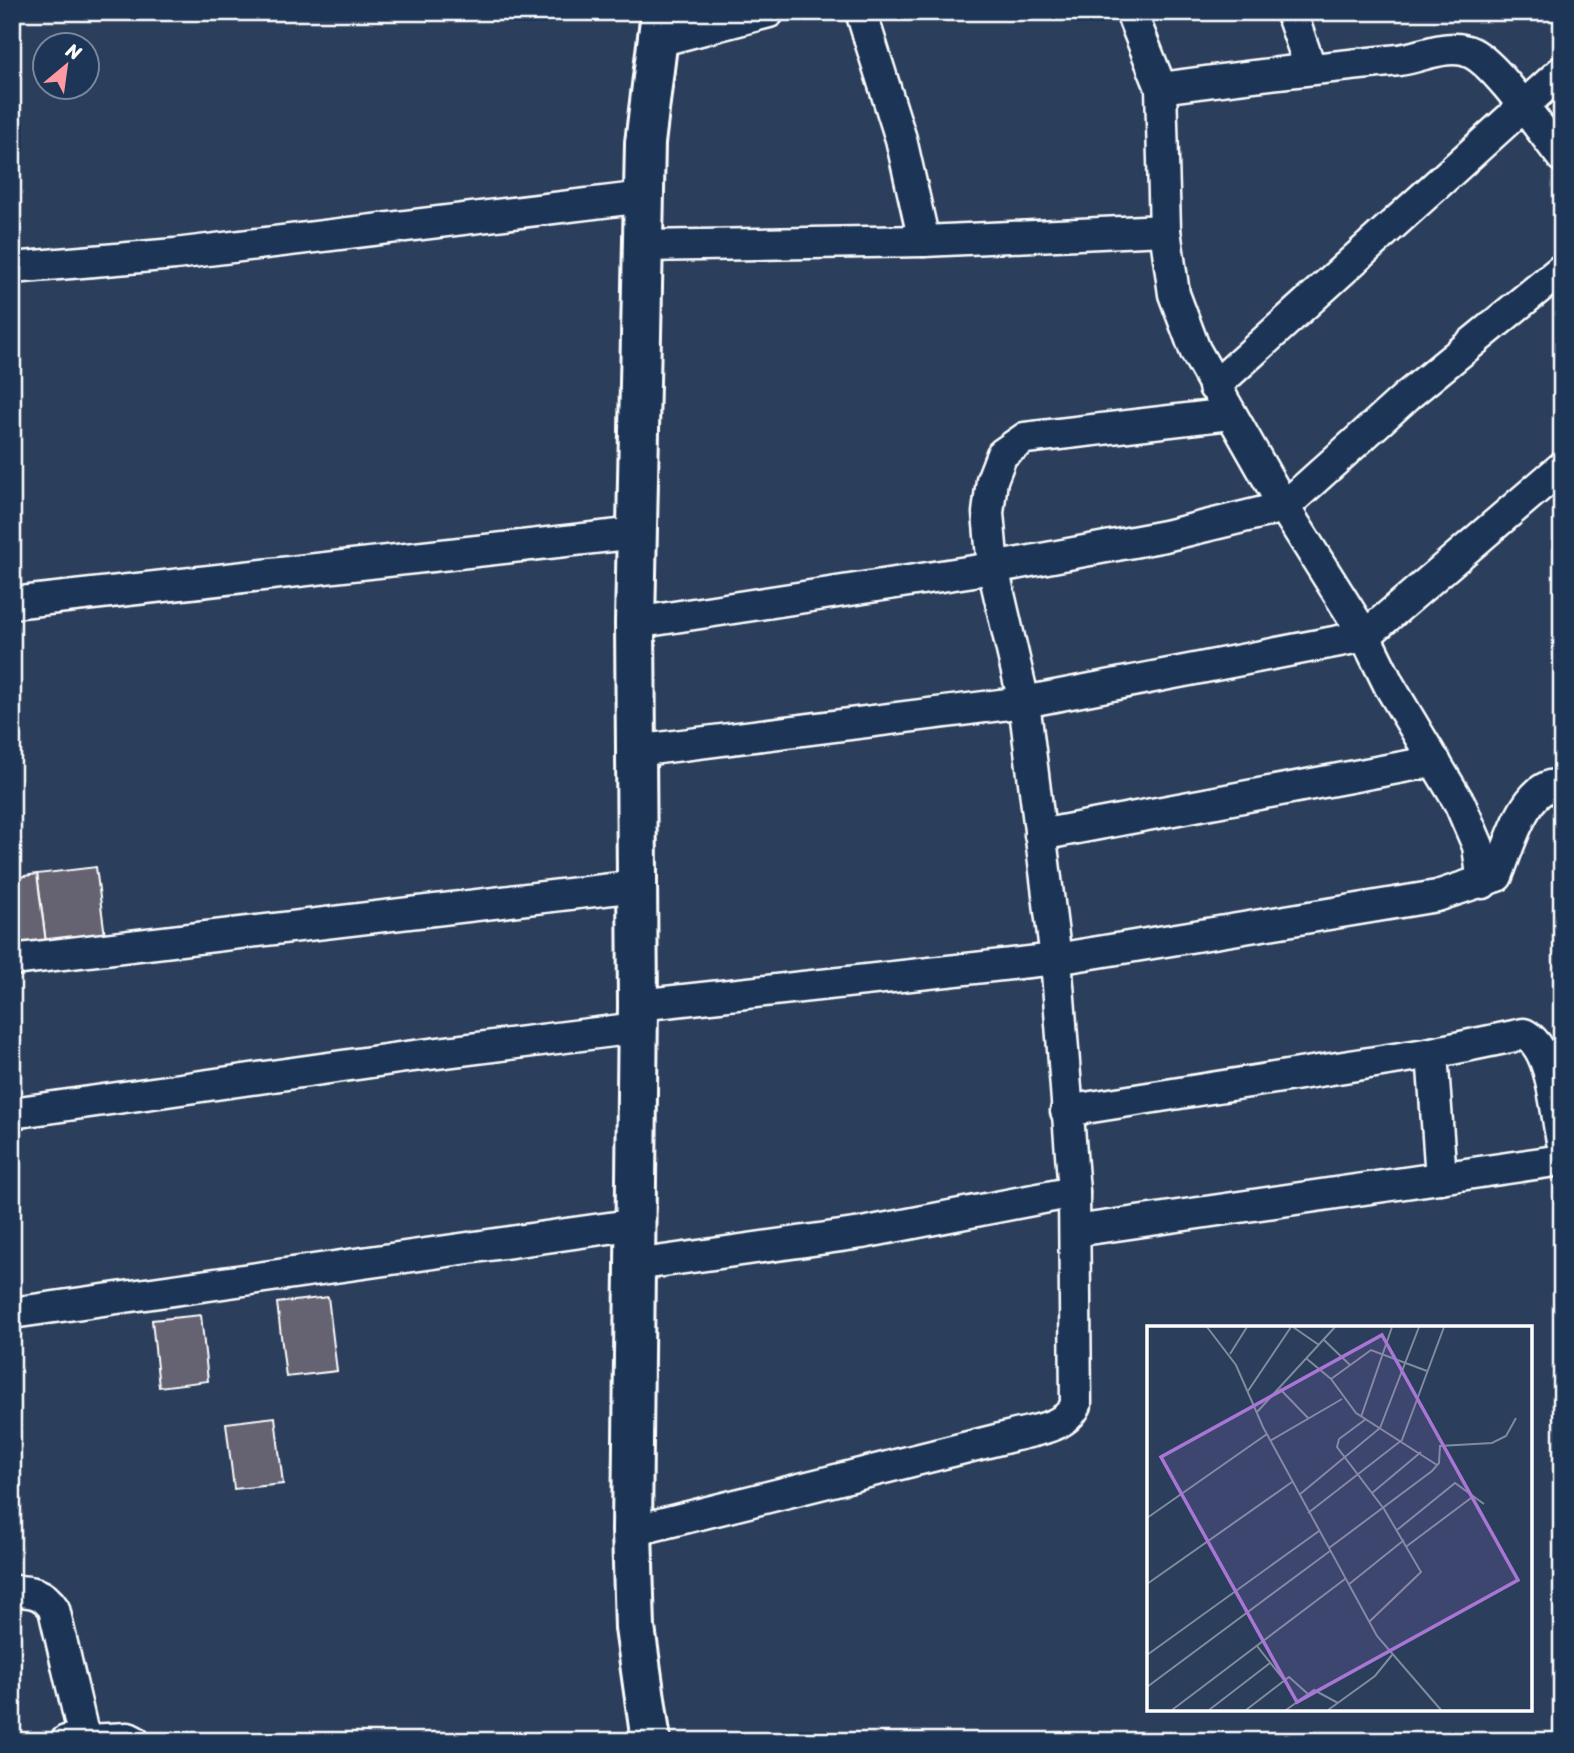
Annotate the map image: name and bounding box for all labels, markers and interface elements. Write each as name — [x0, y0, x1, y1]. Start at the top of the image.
north arrow — [32, 32, 102, 102]
text: N — [59, 33, 88, 70]
inset map — [1147, 1326, 1532, 1711]

